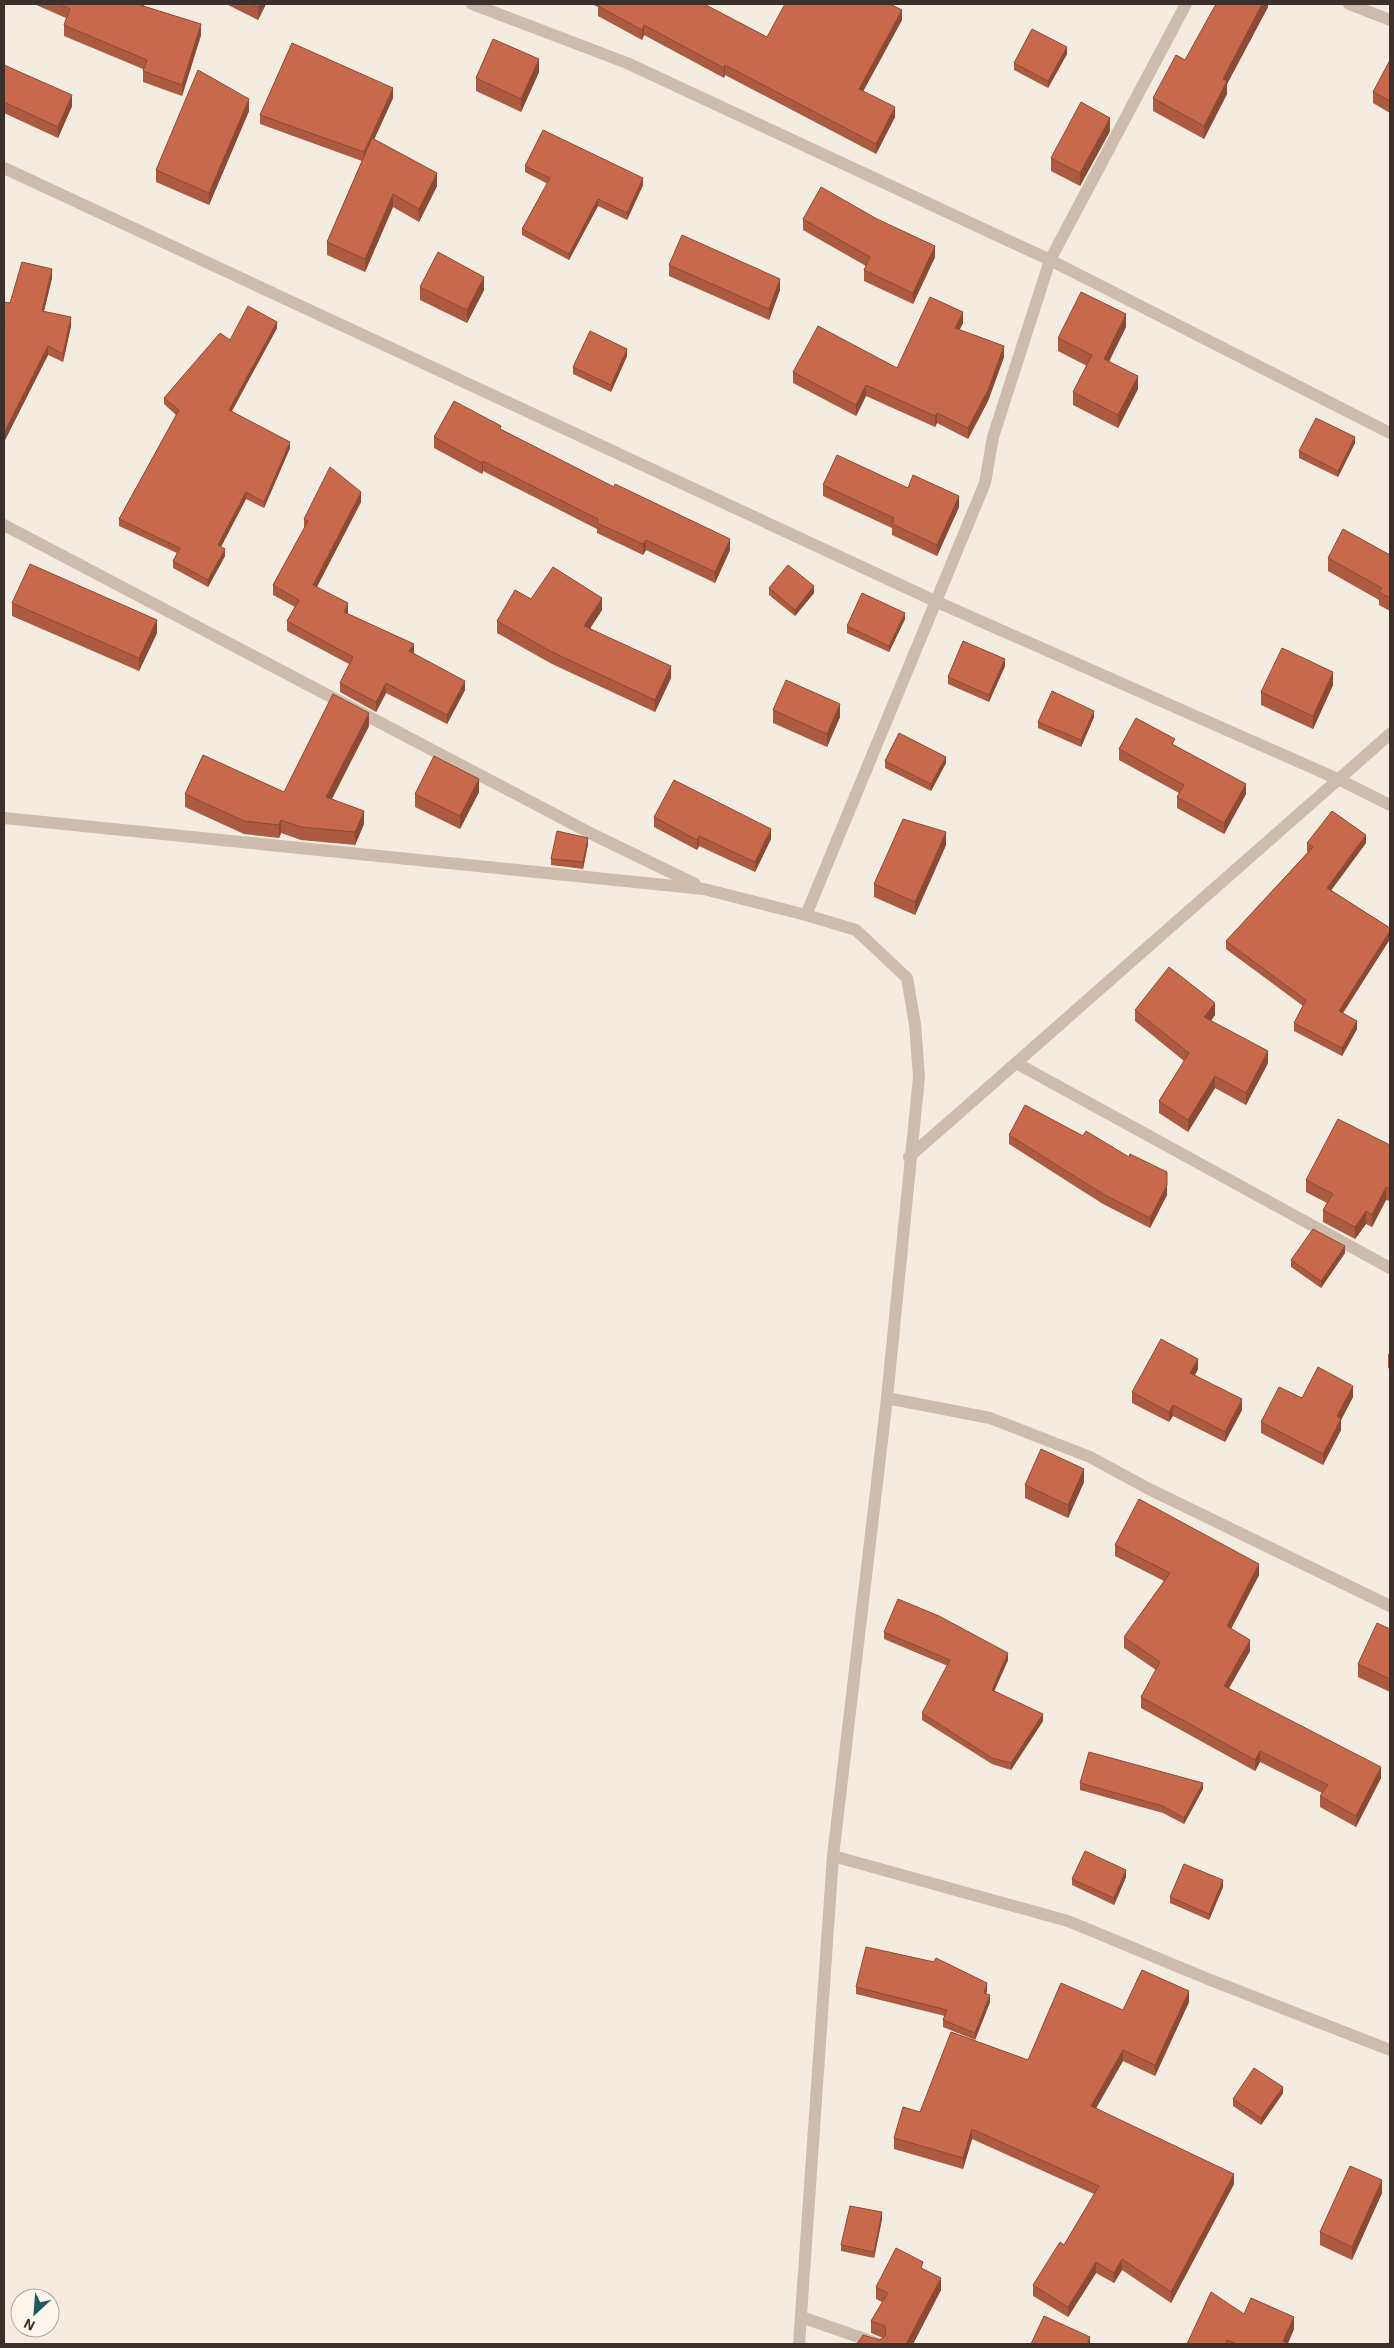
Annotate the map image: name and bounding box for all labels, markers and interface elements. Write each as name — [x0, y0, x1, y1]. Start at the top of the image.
north arrow — [10, 2288, 60, 2338]
text: N — [21, 2315, 37, 2335]

